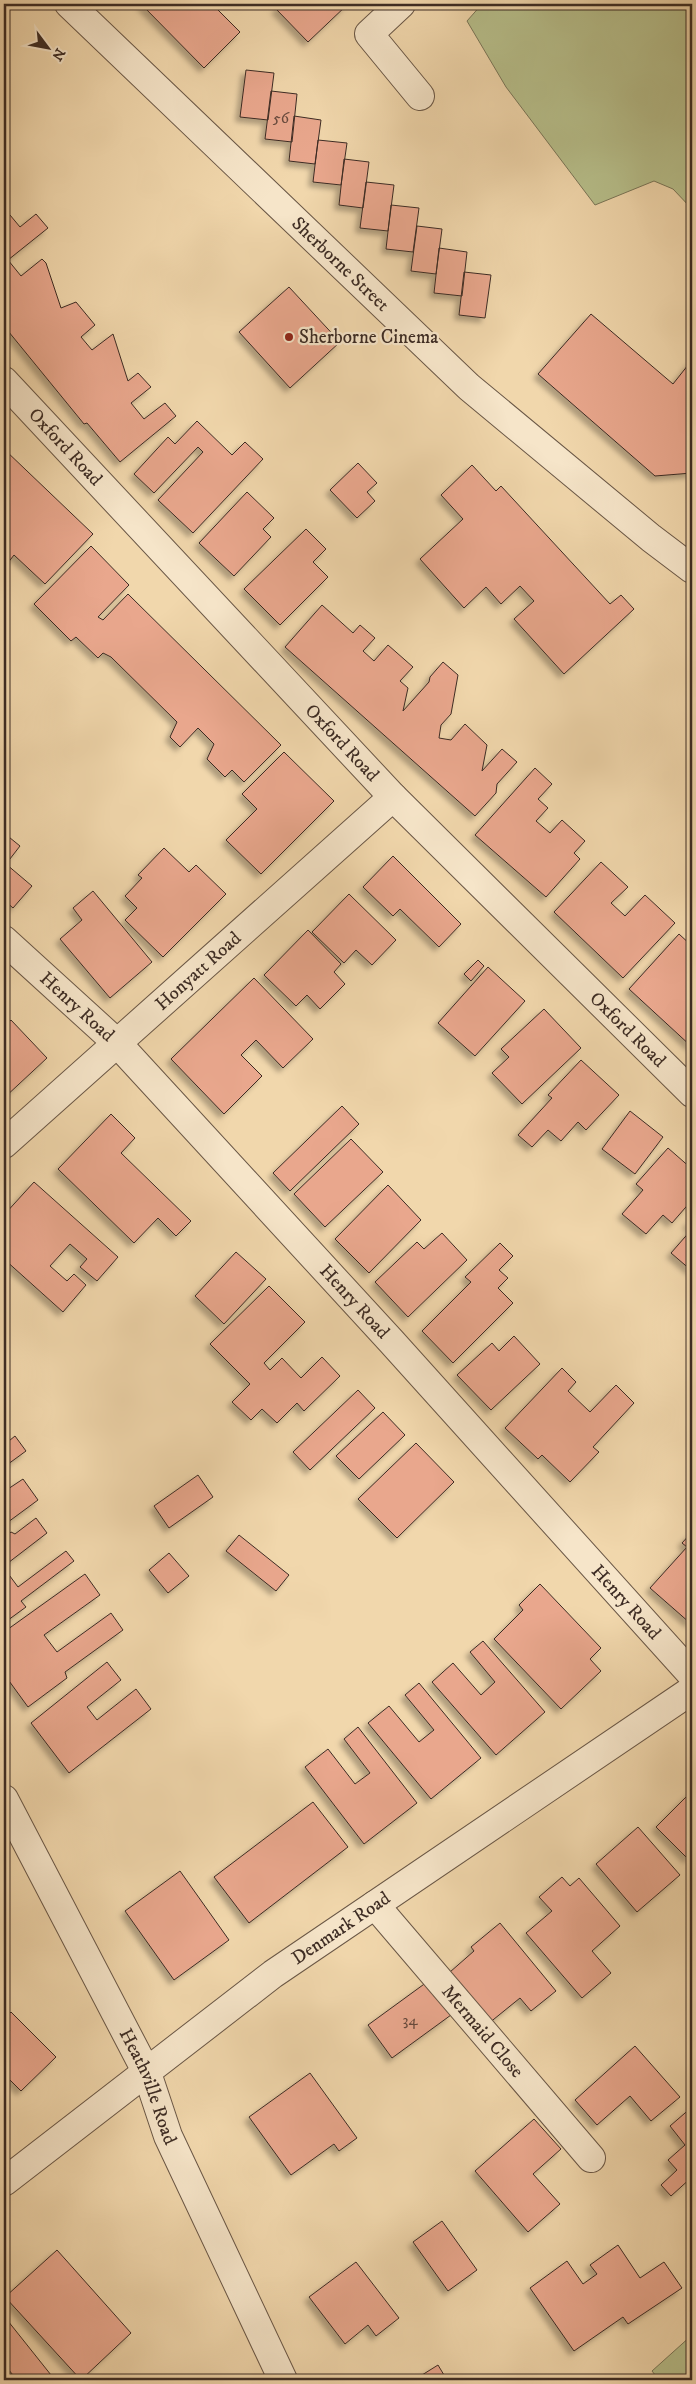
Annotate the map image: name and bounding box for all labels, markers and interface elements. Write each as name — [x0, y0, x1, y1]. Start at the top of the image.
north arrow — [22, 22, 72, 72]
text: N — [47, 45, 69, 64]
house number: 56 — [273, 108, 290, 128]
street label: Sherborne Street — [287, 212, 394, 316]
place label: Sherborne Cinema — [299, 326, 438, 349]
marker: Sherborne Cinema — [283, 331, 295, 343]
street label: Oxford Road — [24, 403, 108, 491]
street label: Oxford Road — [300, 699, 384, 787]
street label: Honyatt Road — [150, 926, 246, 1015]
street label: Henry Road — [35, 967, 120, 1047]
street label: Oxford Road — [585, 987, 671, 1072]
street label: Henry Road — [315, 1259, 395, 1344]
street label: Henry Road — [586, 1560, 666, 1645]
street label: Denmark Road — [287, 1886, 395, 1970]
street label: Mermaid Close — [437, 1980, 529, 2082]
house number: 34 — [402, 2010, 418, 2030]
street label: Heathville Road — [114, 2024, 182, 2149]

